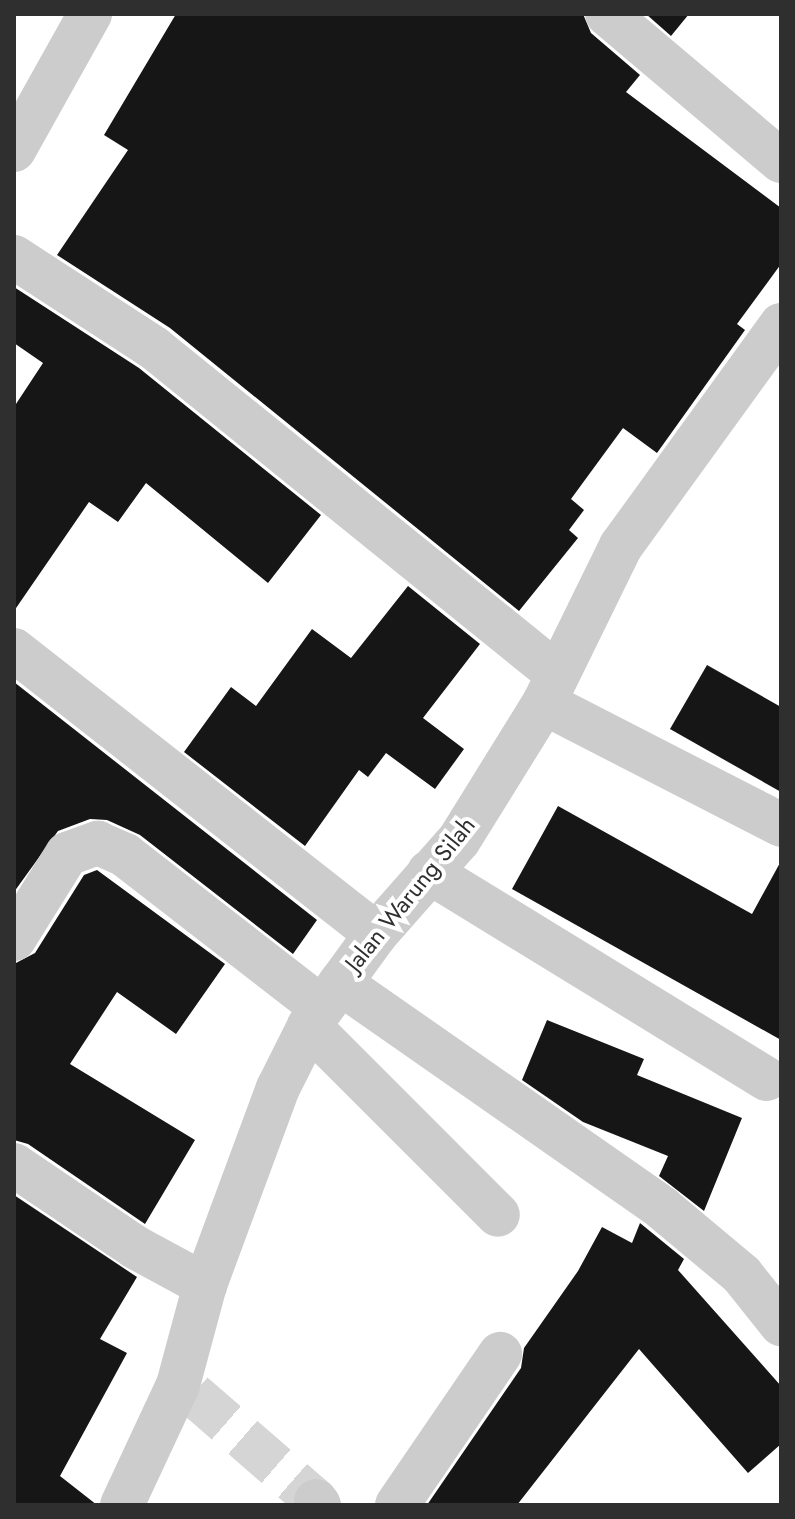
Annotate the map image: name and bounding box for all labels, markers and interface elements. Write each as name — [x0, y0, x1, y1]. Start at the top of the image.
street label: Jalan Warung Silah — [339, 811, 481, 977]

